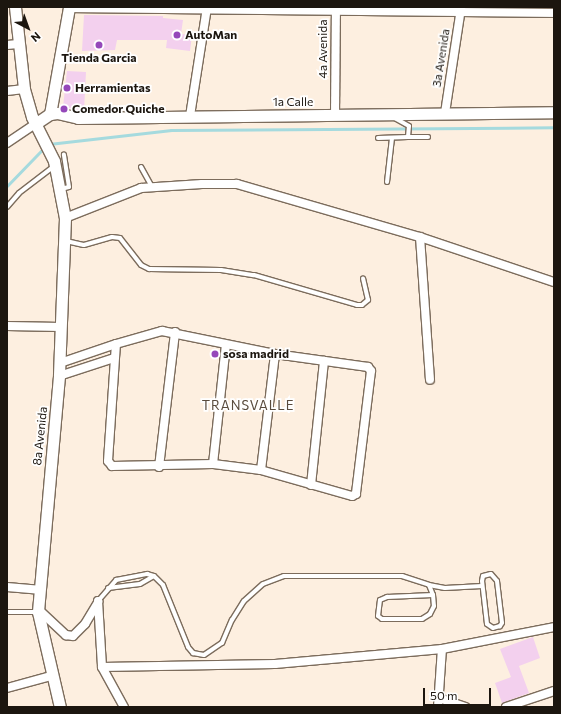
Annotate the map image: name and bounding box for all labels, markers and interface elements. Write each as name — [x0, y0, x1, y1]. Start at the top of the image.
north arrow — [8, 8, 48, 48]
street label: 4a Avenida — [316, 19, 330, 79]
place label: AutoMan — [185, 28, 237, 42]
street label: 3a Avenida — [429, 28, 453, 88]
text: N — [29, 30, 44, 45]
marker: AutoMan — [172, 30, 182, 40]
marker: Tienda Garcia — [94, 40, 104, 50]
place label: Tienda Garcia — [61, 51, 137, 65]
place label: Herramientas — [75, 81, 150, 95]
marker: Herramientas — [62, 83, 72, 93]
street label: 1a Calle — [273, 95, 313, 109]
place label: Comedor Quiche — [72, 102, 165, 116]
marker: Comedor Quiche — [59, 104, 69, 114]
place label: sosa madrid — [223, 347, 289, 361]
marker: sosa madrid — [210, 349, 220, 359]
district label: TRANSVALLE — [202, 397, 294, 413]
street label: 8a Avenida — [30, 406, 50, 466]
scale bar — [425, 680, 493, 706]
text: 50 m — [430, 688, 458, 702]

